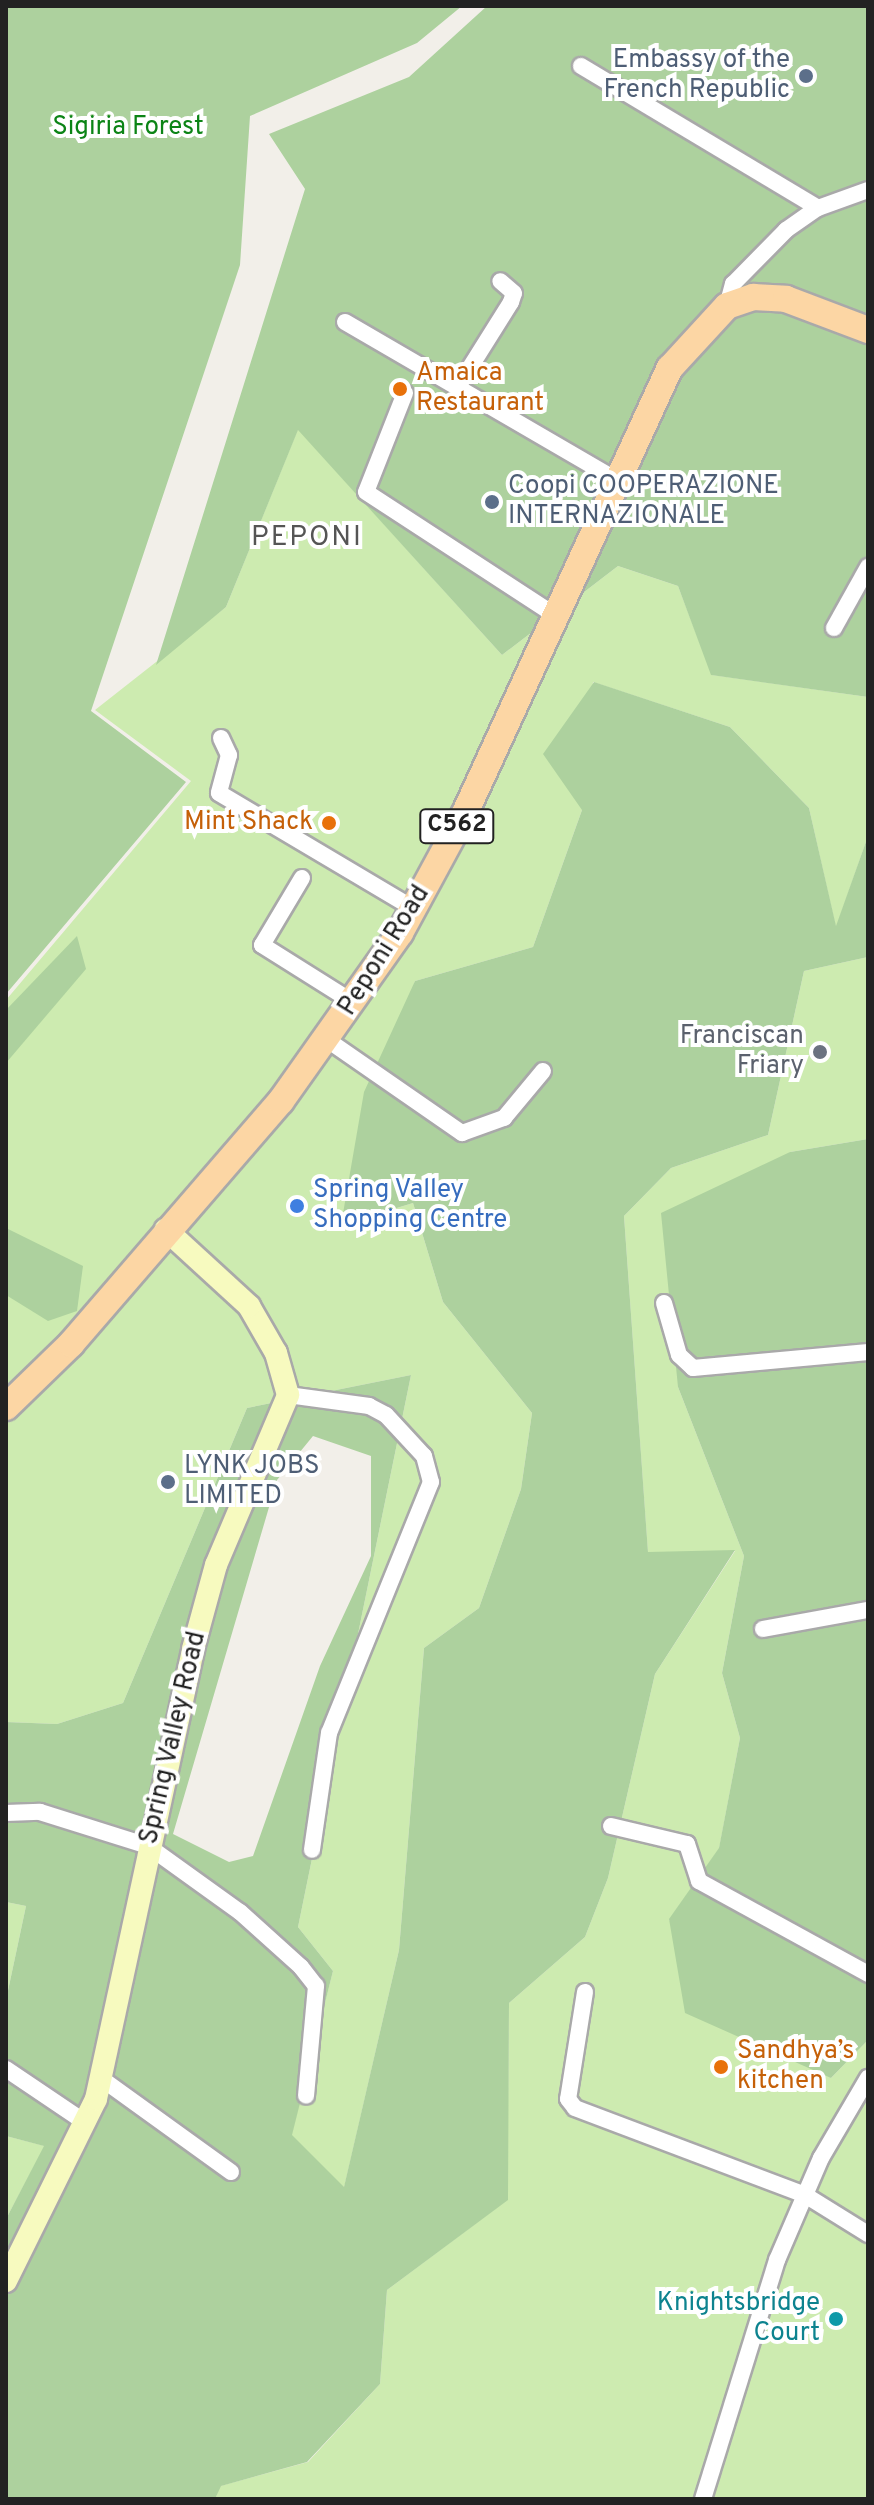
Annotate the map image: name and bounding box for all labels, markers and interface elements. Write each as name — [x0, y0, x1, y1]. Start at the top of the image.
place label: Embassy of the French Republic — [604, 45, 790, 106]
marker: Embassy of the French Republic — [797, 67, 815, 85]
park label: Sigiria Forest — [52, 112, 204, 144]
place label: Amaica Restaurant — [416, 358, 544, 420]
marker: Amaica Restaurant — [391, 380, 409, 398]
place label: Coopi COOPERAZIONE INTERNAZIONALE — [508, 471, 779, 532]
marker: Coopi COOPERAZIONE INTERNAZIONALE — [483, 493, 501, 511]
district label: PEPONI — [251, 521, 363, 555]
road number: C562 — [419, 806, 495, 846]
place label: Mint Shack — [184, 807, 313, 839]
marker: Mint Shack — [320, 814, 338, 832]
street label: Peponi Road — [333, 880, 437, 1022]
place label: Franciscan Friary — [680, 1021, 804, 1082]
marker: Franciscan Friary — [811, 1043, 829, 1061]
place label: Spring Valley Shopping Centre — [313, 1175, 507, 1236]
marker: Spring Valley Shopping Centre — [288, 1197, 306, 1215]
place label: LYNK JOBS LIMITED — [184, 1451, 320, 1512]
marker: LYNK JOBS LIMITED — [159, 1473, 177, 1491]
street label: Spring Valley Road — [134, 1628, 214, 1848]
place label: Sandhya’s kitchen — [737, 2036, 854, 2098]
marker: Sandhya’s kitchen — [712, 2058, 730, 2076]
place label: Knightsbridge Court — [657, 2288, 820, 2350]
marker: Knightsbridge Court — [827, 2310, 845, 2328]

